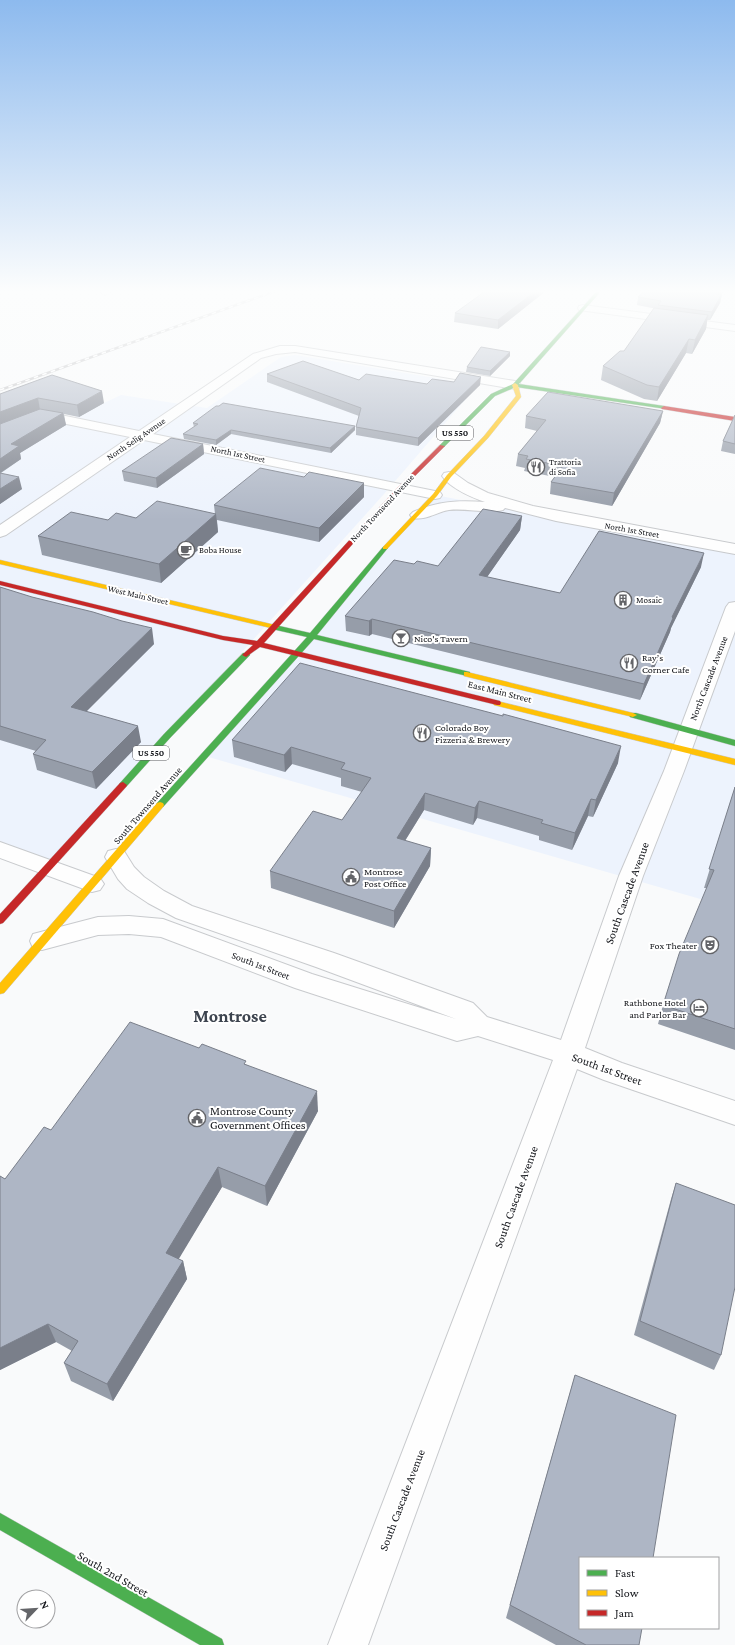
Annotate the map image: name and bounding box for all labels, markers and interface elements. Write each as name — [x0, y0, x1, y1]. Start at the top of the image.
street label: North Selig Avenue — [105, 416, 167, 462]
road number: US 550 — [437, 426, 473, 440]
street label: North 1st Street — [210, 443, 267, 465]
restaurant icon: Trattoria di Sofia — [526, 457, 546, 477]
place label: Trattoria di Sofia — [549, 457, 581, 477]
street label: North Townsend Avenue — [348, 472, 416, 544]
street label: North 1st Street — [604, 520, 661, 540]
cafe icon: Boba House — [176, 540, 196, 560]
place label: Boba House — [199, 545, 242, 555]
street label: West Main Street — [107, 583, 170, 607]
building icon: Mosaic — [613, 590, 633, 610]
place label: Mosaic — [636, 595, 662, 605]
bar icon: Nico's Tavern — [391, 628, 411, 648]
place label: Nico's Tavern — [414, 633, 468, 644]
street label: North Cascade Avenue — [687, 634, 730, 722]
place label: Ray’s Corner Cafe — [642, 652, 690, 675]
restaurant icon: Ray’s Corner Cafe — [619, 653, 639, 673]
street label: East Main Street — [467, 678, 534, 705]
place label: Colorado Boy Pizzeria & Brewery — [435, 722, 510, 745]
restaurant icon: Colorado Boy Pizzeria & Brewery — [412, 723, 432, 743]
road number: US 550 — [133, 746, 169, 760]
street label: South Townsend Avenue — [111, 764, 184, 846]
street label: South Cascade Avenue — [602, 840, 652, 946]
place label: Montrose Post Office — [364, 866, 407, 889]
public building icon: Montrose Post Office — [341, 867, 361, 887]
theatre icon: Fox Theater — [700, 935, 720, 955]
place label: Fox Theater — [650, 940, 697, 951]
street label: South 1st Street — [230, 949, 292, 982]
place label: Rathbone Hotel and Parlor Bar — [624, 997, 686, 1020]
hotel icon: Rathbone Hotel and Parlor Bar — [689, 998, 709, 1018]
district label: Montrose — [193, 1006, 267, 1026]
street label: South 1st Street — [570, 1050, 645, 1089]
place label: Montrose County Government Offices — [210, 1104, 306, 1132]
public building icon: Montrose County Government Offices — [187, 1108, 207, 1128]
street label: South Cascade Avenue — [491, 1144, 541, 1250]
street label: South Cascade Avenue — [376, 1447, 428, 1553]
street label: South 2nd Street — [75, 1548, 152, 1600]
legend — [579, 1557, 719, 1629]
text: Fast — [615, 1566, 636, 1580]
text: Slow — [615, 1586, 639, 1600]
north arrow — [16, 1589, 56, 1629]
text: N — [38, 1599, 52, 1611]
text: Jam — [614, 1606, 634, 1620]

